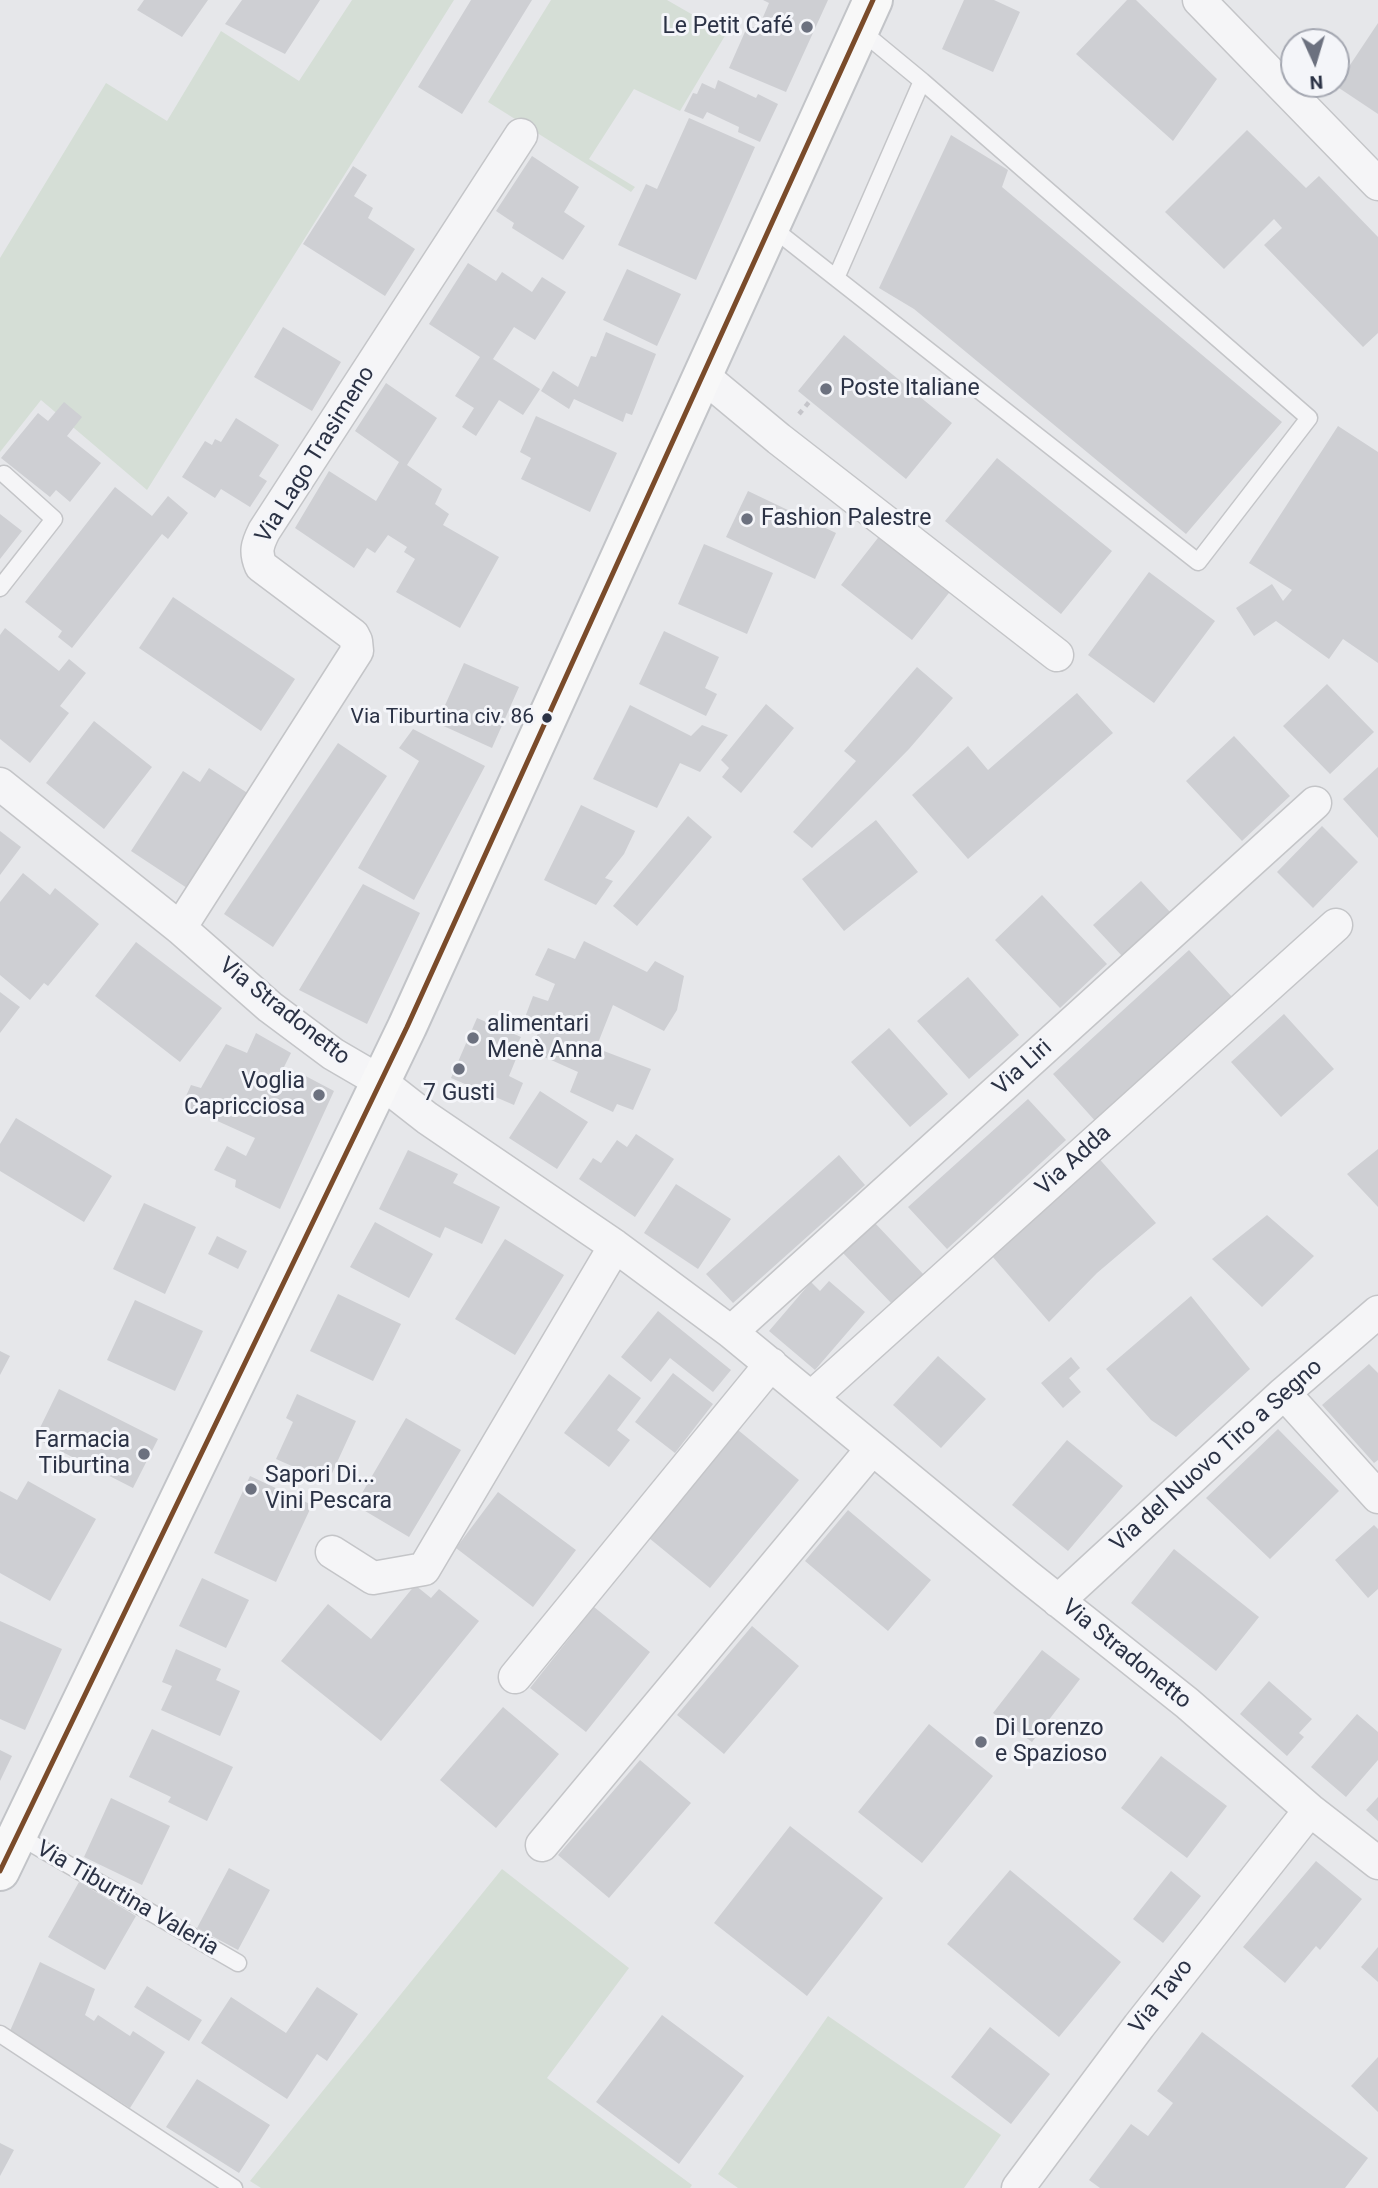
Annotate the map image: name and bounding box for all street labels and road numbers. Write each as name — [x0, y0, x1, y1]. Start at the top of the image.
street label: Via Lago Trasimeno — [250, 361, 382, 549]
street label: Via Stradonetto — [213, 952, 355, 1072]
street label: Via Liri — [988, 1034, 1058, 1102]
street label: Via Adda — [1031, 1120, 1117, 1202]
street label: Via del Nuovo Tiro a Segno — [1105, 1354, 1329, 1558]
street label: Via Stradonetto — [1056, 1594, 1196, 1716]
street label: Via Tiburtina Valeria — [31, 1836, 223, 1962]
street label: Via Tavo — [1124, 1954, 1200, 2040]

